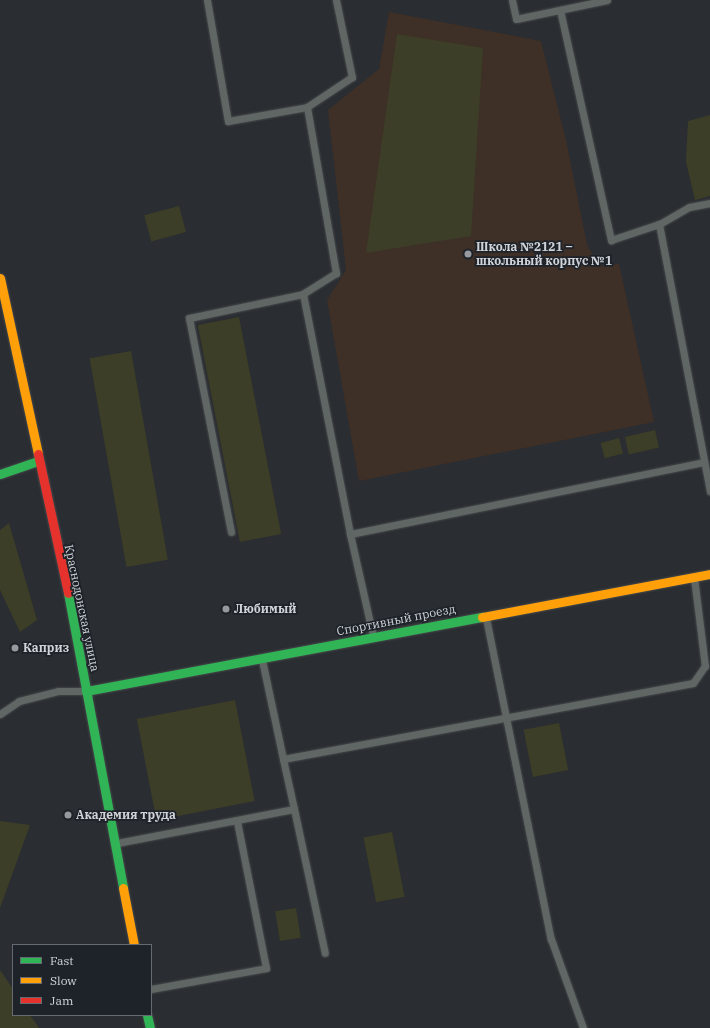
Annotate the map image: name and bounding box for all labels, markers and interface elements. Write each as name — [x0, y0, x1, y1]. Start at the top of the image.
place label: Школа №2121 – школьный корпус №1 — [476, 240, 612, 268]
marker: Школа №2121 – школьный корпус №1 — [463, 249, 473, 259]
street label: Краснодонская улица — [61, 543, 103, 673]
street label: Спортивный проезд — [335, 601, 457, 639]
place label: Любимый — [234, 602, 296, 616]
marker: Любимый — [221, 604, 231, 614]
place label: Каприз — [23, 641, 69, 655]
marker: Каприз — [10, 643, 20, 653]
place label: Академия труда — [76, 808, 176, 822]
marker: Академия труда — [63, 810, 73, 820]
legend — [12, 944, 152, 1016]
text: Fast — [50, 953, 74, 968]
text: Slow — [50, 973, 77, 988]
text: Jam — [50, 993, 73, 1008]

